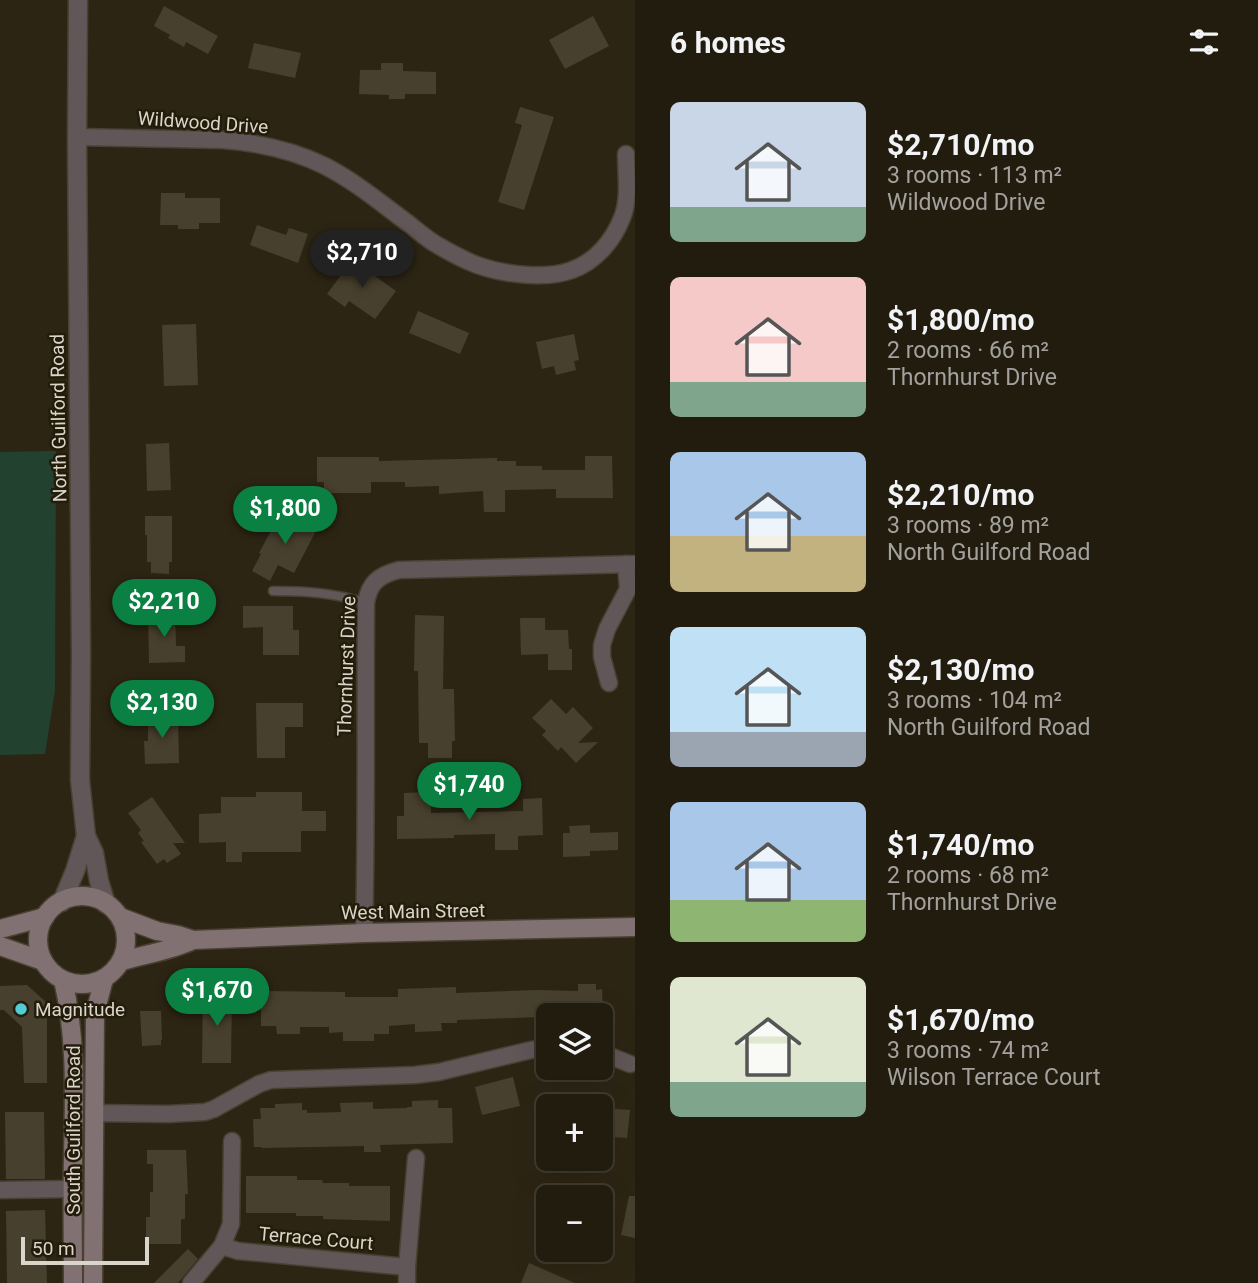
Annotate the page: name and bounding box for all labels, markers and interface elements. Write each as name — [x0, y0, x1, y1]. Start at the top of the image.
icon: filters — [1185, 23, 1223, 61]
text: 6 homes — [670, 25, 786, 60]
street label: Wildwood Drive — [137, 106, 269, 139]
text: $2,710/mo — [887, 127, 1035, 162]
icon: home — [726, 130, 810, 214]
text: 3 rooms · 113 m² — [887, 162, 1062, 189]
text: Wildwood Drive — [887, 189, 1045, 216]
pin: $2,710 — [305, 230, 419, 290]
text: $2,710 — [326, 239, 398, 266]
text: $1,800/mo — [887, 302, 1035, 337]
icon: home — [726, 305, 810, 389]
street label: North Guilford Road — [46, 334, 71, 502]
text: 2 rooms · 66 m² — [887, 337, 1049, 364]
text: Thornhurst Drive — [887, 364, 1057, 391]
text: $2,210/mo — [887, 477, 1035, 512]
icon: home — [726, 480, 810, 564]
pin: $1,800 — [228, 486, 342, 546]
text: $1,800 — [249, 495, 321, 522]
text: 3 rooms · 89 m² — [887, 512, 1049, 539]
text: North Guilford Road — [887, 539, 1090, 566]
pin: $2,210 — [107, 580, 221, 639]
text: $2,210 — [128, 588, 200, 615]
street label: Thornhurst Drive — [333, 595, 360, 737]
text: $2,130/mo — [887, 652, 1035, 687]
icon: home — [726, 655, 810, 739]
pin: $2,130 — [105, 680, 219, 740]
text: 3 rooms · 104 m² — [887, 687, 1062, 714]
text: $2,130 — [126, 689, 198, 716]
text: North Guilford Road — [887, 714, 1090, 741]
pin: $1,740 — [412, 762, 526, 822]
text: $1,740 — [433, 771, 505, 798]
text: $1,740/mo — [887, 827, 1035, 862]
icon: home — [726, 830, 810, 914]
text: 2 rooms · 68 m² — [887, 862, 1049, 889]
text: Thornhurst Drive — [887, 889, 1057, 916]
street label: West Main Street — [341, 899, 485, 924]
pin: $1,670 — [160, 968, 274, 1028]
text: $1,670 — [181, 977, 253, 1004]
place label: Magnitude — [35, 998, 125, 1021]
marker: Magnitude — [13, 1001, 29, 1017]
text: $1,670/mo — [887, 1002, 1035, 1037]
map controls — [536, 1003, 613, 1262]
button: layers — [536, 1003, 613, 1080]
icon: home — [726, 1005, 810, 1089]
text: 3 rooms · 74 m² — [887, 1037, 1049, 1064]
street label: South Guilford Road — [62, 1045, 85, 1215]
text: Wilson Terrace Court — [887, 1064, 1101, 1091]
button: + — [536, 1094, 613, 1171]
button: − — [536, 1185, 613, 1262]
street label: Terrace Court — [258, 1222, 374, 1255]
scale bar — [21, 1234, 149, 1266]
text: 50 m — [32, 1237, 75, 1260]

